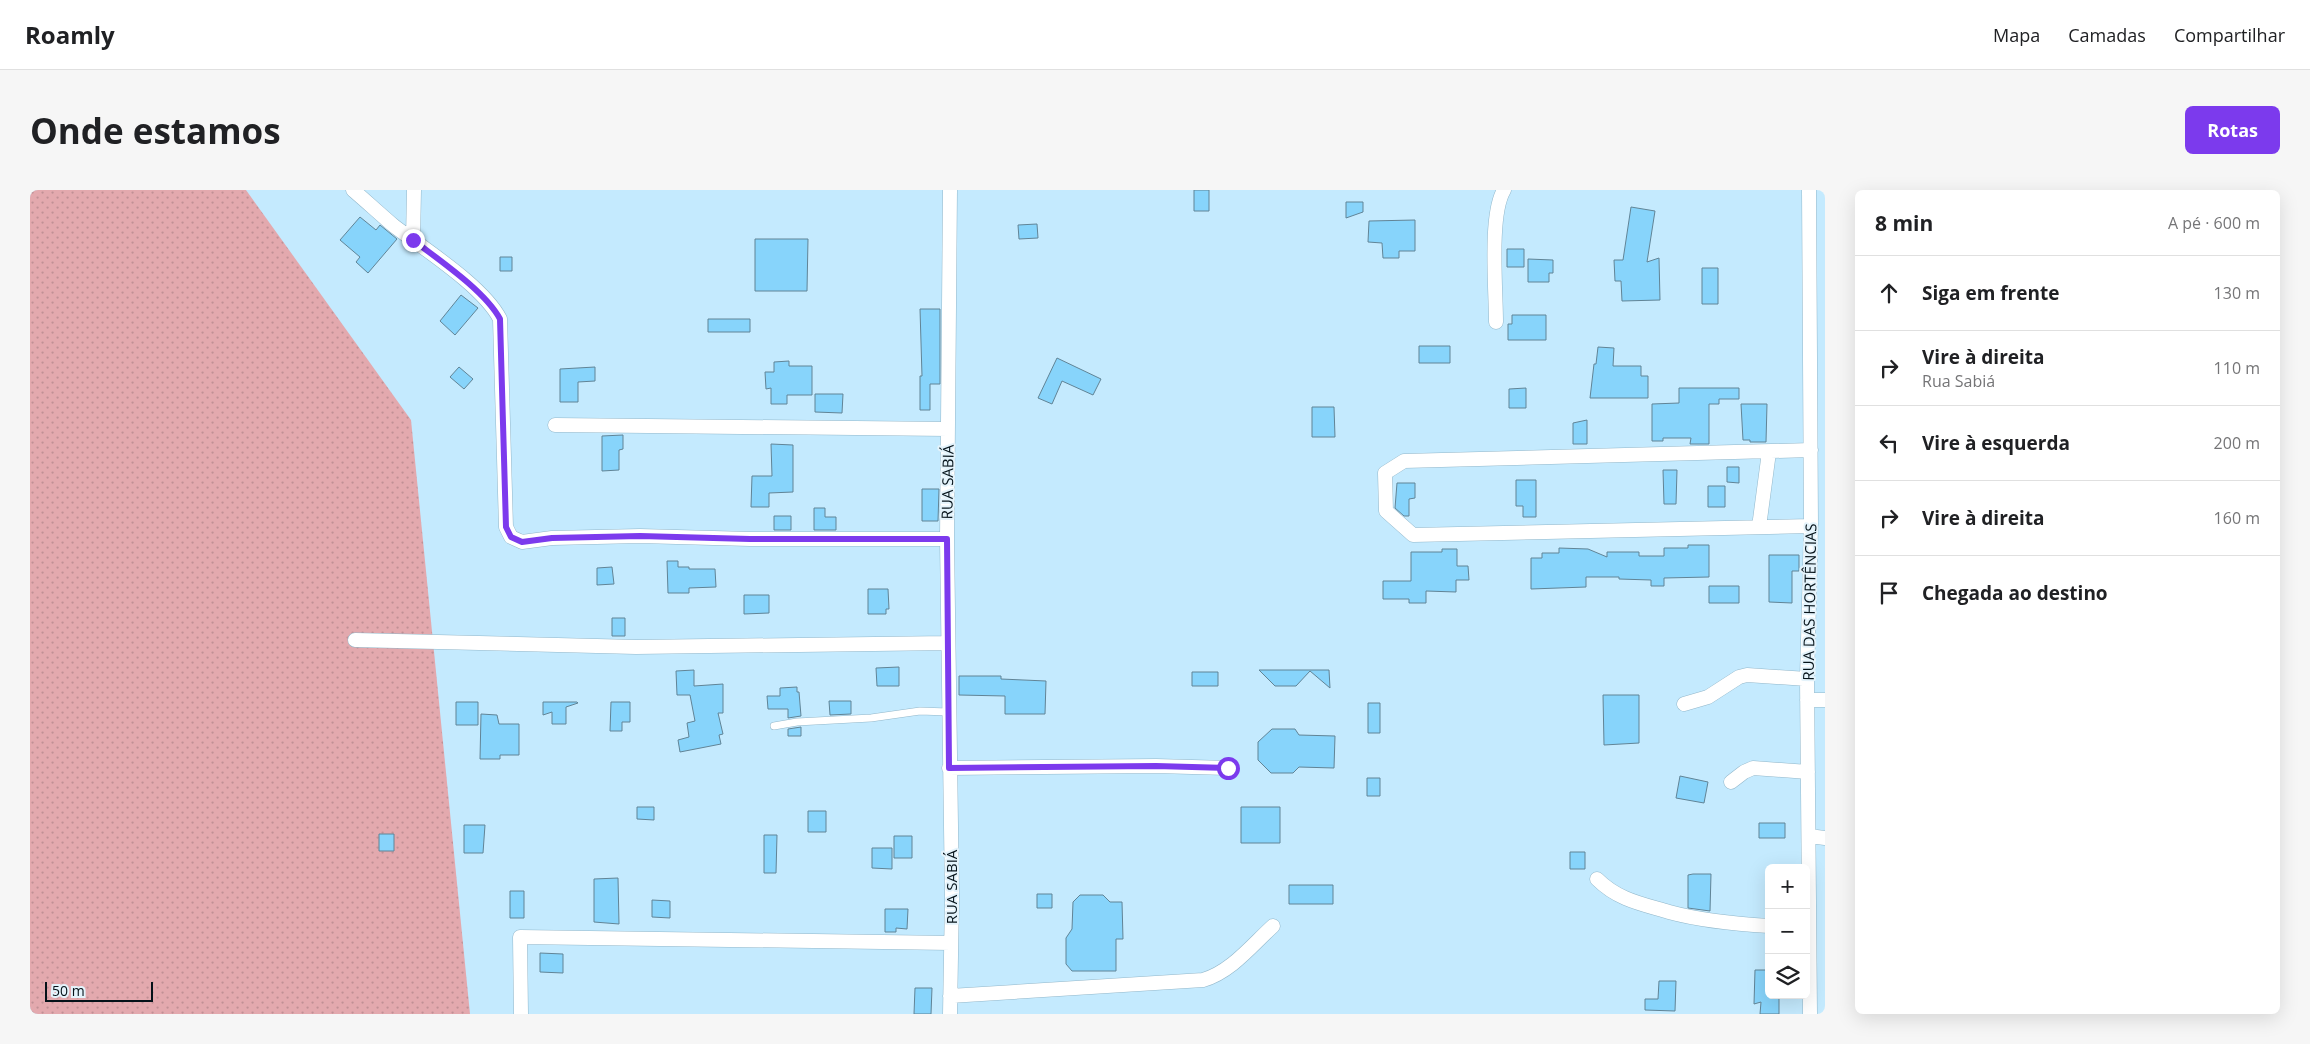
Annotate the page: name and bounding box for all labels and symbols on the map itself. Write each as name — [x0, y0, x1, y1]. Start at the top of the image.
route end — [402, 229, 425, 252]
street label: RUA SABIÁ — [936, 444, 958, 519]
street label: RUA DAS HORTÊNCIAS — [1798, 523, 1820, 681]
route start — [1217, 757, 1240, 780]
street label: RUA SABIÁ — [941, 849, 961, 924]
scale bar — [45, 979, 152, 1002]

